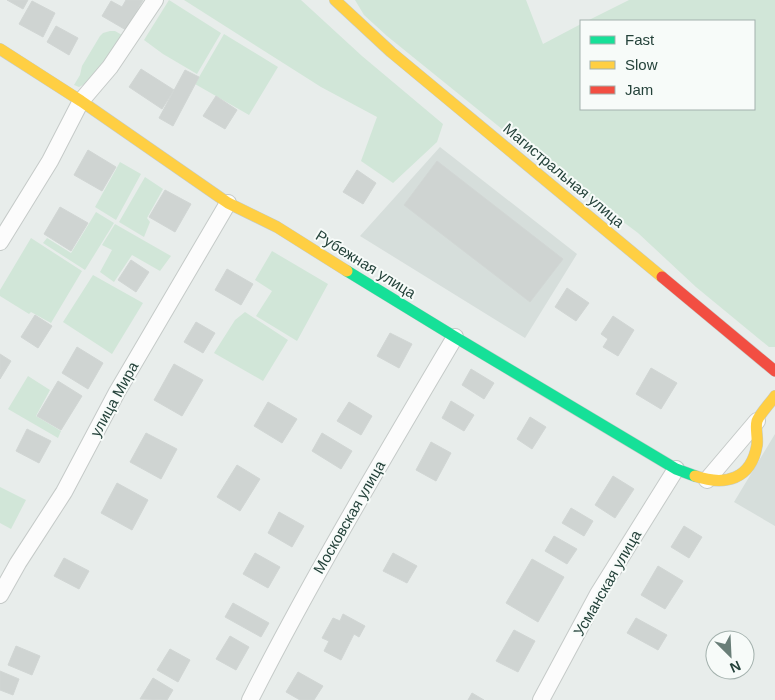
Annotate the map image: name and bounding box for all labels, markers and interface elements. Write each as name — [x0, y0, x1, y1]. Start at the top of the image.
legend — [580, 20, 755, 110]
text: Fast — [625, 31, 655, 48]
text: Slow — [625, 56, 658, 73]
text: Jam — [625, 81, 653, 98]
street label: Магистральная улица — [500, 119, 628, 231]
street label: Рубежная улица — [313, 226, 420, 302]
street label: улица Мира — [86, 358, 142, 439]
street label: Московская улица — [310, 457, 389, 577]
street label: Усманская улица — [570, 527, 644, 639]
north arrow — [705, 630, 755, 680]
text: N — [727, 658, 743, 676]

